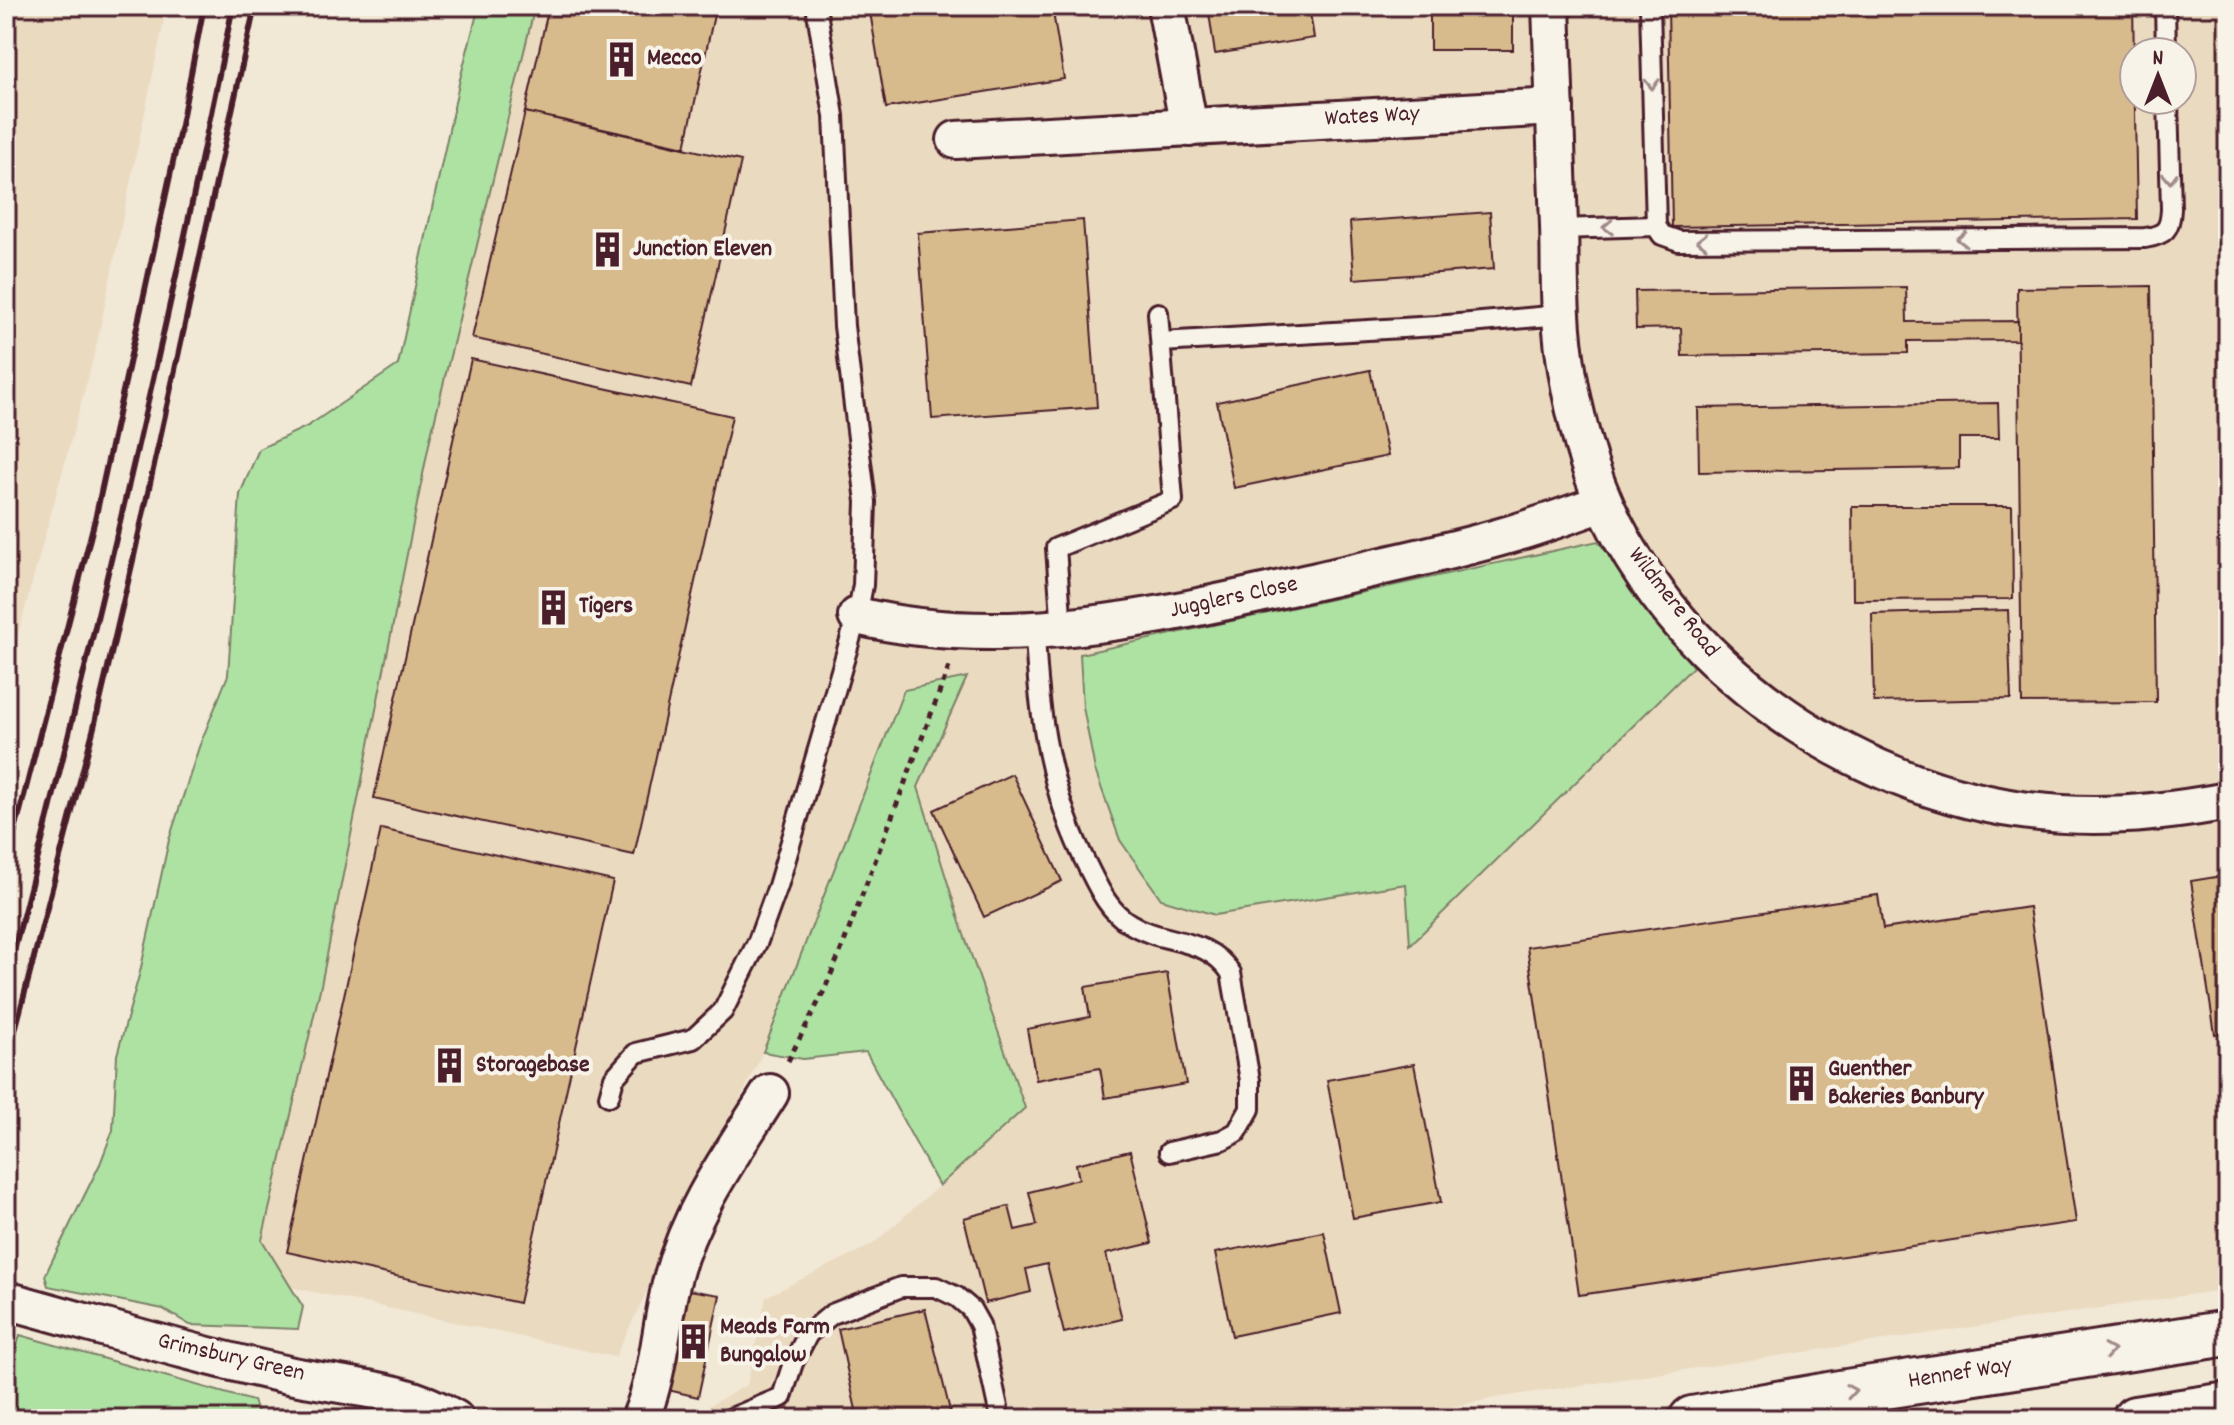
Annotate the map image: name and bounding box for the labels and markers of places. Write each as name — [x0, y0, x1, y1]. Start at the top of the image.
building icon: Mecco — [602, 40, 640, 78]
place label: Mecco — [647, 42, 702, 76]
building icon: Junction Eleven — [588, 231, 626, 269]
place label: Junction Eleven — [633, 233, 772, 267]
building icon: Tigers — [534, 588, 572, 626]
place label: Tigers — [579, 590, 633, 624]
building icon: Storagebase — [431, 1047, 469, 1085]
place label: Storagebase — [476, 1049, 590, 1083]
place label: Guenther Bakeries Banbury — [1828, 1053, 1985, 1115]
building icon: Guenther Bakeries Banbury — [1783, 1065, 1821, 1103]
place label: Meads Farm Bungalow — [720, 1311, 830, 1373]
building icon: Meads Farm Bungalow — [675, 1323, 713, 1361]

